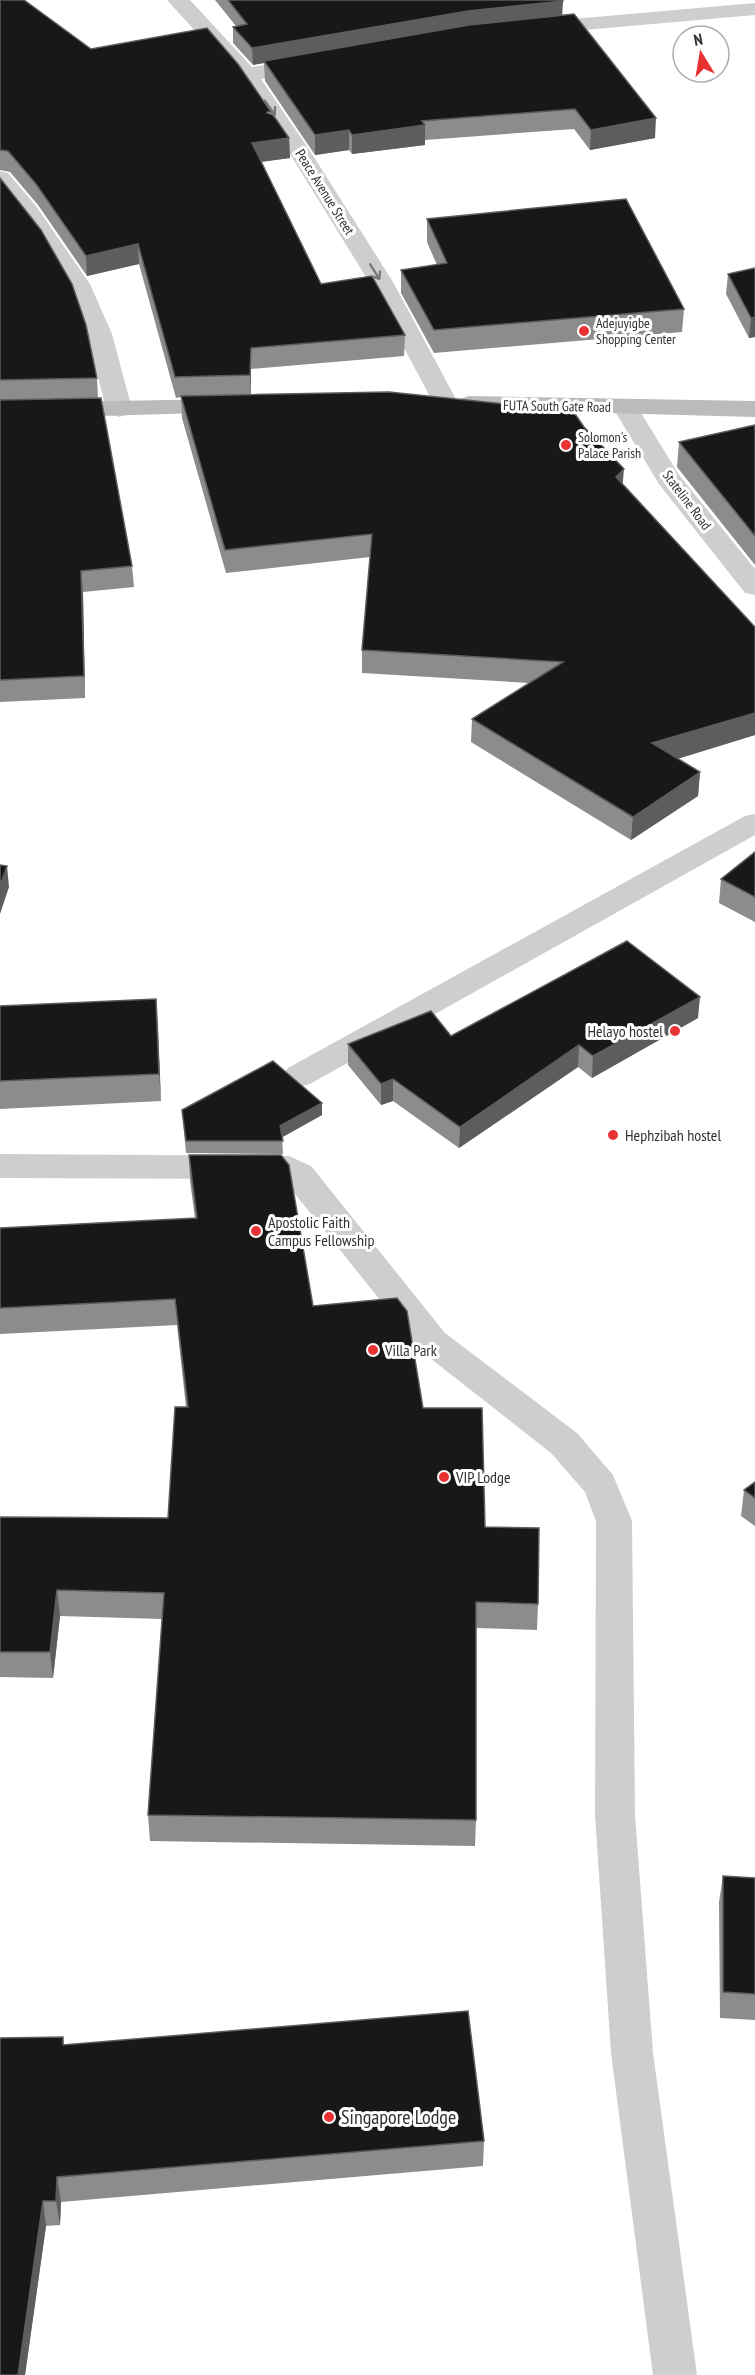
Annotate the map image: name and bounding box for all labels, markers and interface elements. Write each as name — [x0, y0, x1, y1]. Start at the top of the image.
north arrow — [671, 24, 731, 84]
text: N — [692, 29, 704, 50]
one-way arrow — [264, 100, 276, 116]
street label: Peace Avenue Street — [291, 146, 359, 238]
one-way arrow — [370, 263, 382, 280]
place label: Adejuyigbe Shopping Center — [596, 314, 676, 348]
marker: Adejuyigbe Shopping Center — [577, 324, 591, 338]
street label: FUTA South Gate Road — [503, 396, 611, 416]
place label: Solomon's Palace Parish — [578, 428, 641, 462]
marker: Solomon's Palace Parish — [559, 438, 573, 452]
street label: Stateline Road — [659, 467, 715, 533]
place label: Helayo hostel — [587, 1021, 663, 1041]
marker: Helayo hostel — [668, 1024, 682, 1038]
place label: Hephzibah hostel — [625, 1125, 721, 1145]
marker: Hephzibah hostel — [606, 1128, 620, 1142]
place label: Apostolic Faith Campus Fellowship — [268, 1212, 374, 1250]
marker: Apostolic Faith Campus Fellowship — [249, 1224, 263, 1238]
place label: Villa Park — [384, 1340, 438, 1360]
marker: Villa Park — [366, 1343, 380, 1357]
place label: VIP Lodge — [455, 1467, 511, 1487]
marker: VIP Lodge — [437, 1470, 451, 1484]
place label: Singapore Lodge — [341, 2104, 456, 2130]
marker: Singapore Lodge — [322, 2110, 336, 2124]

